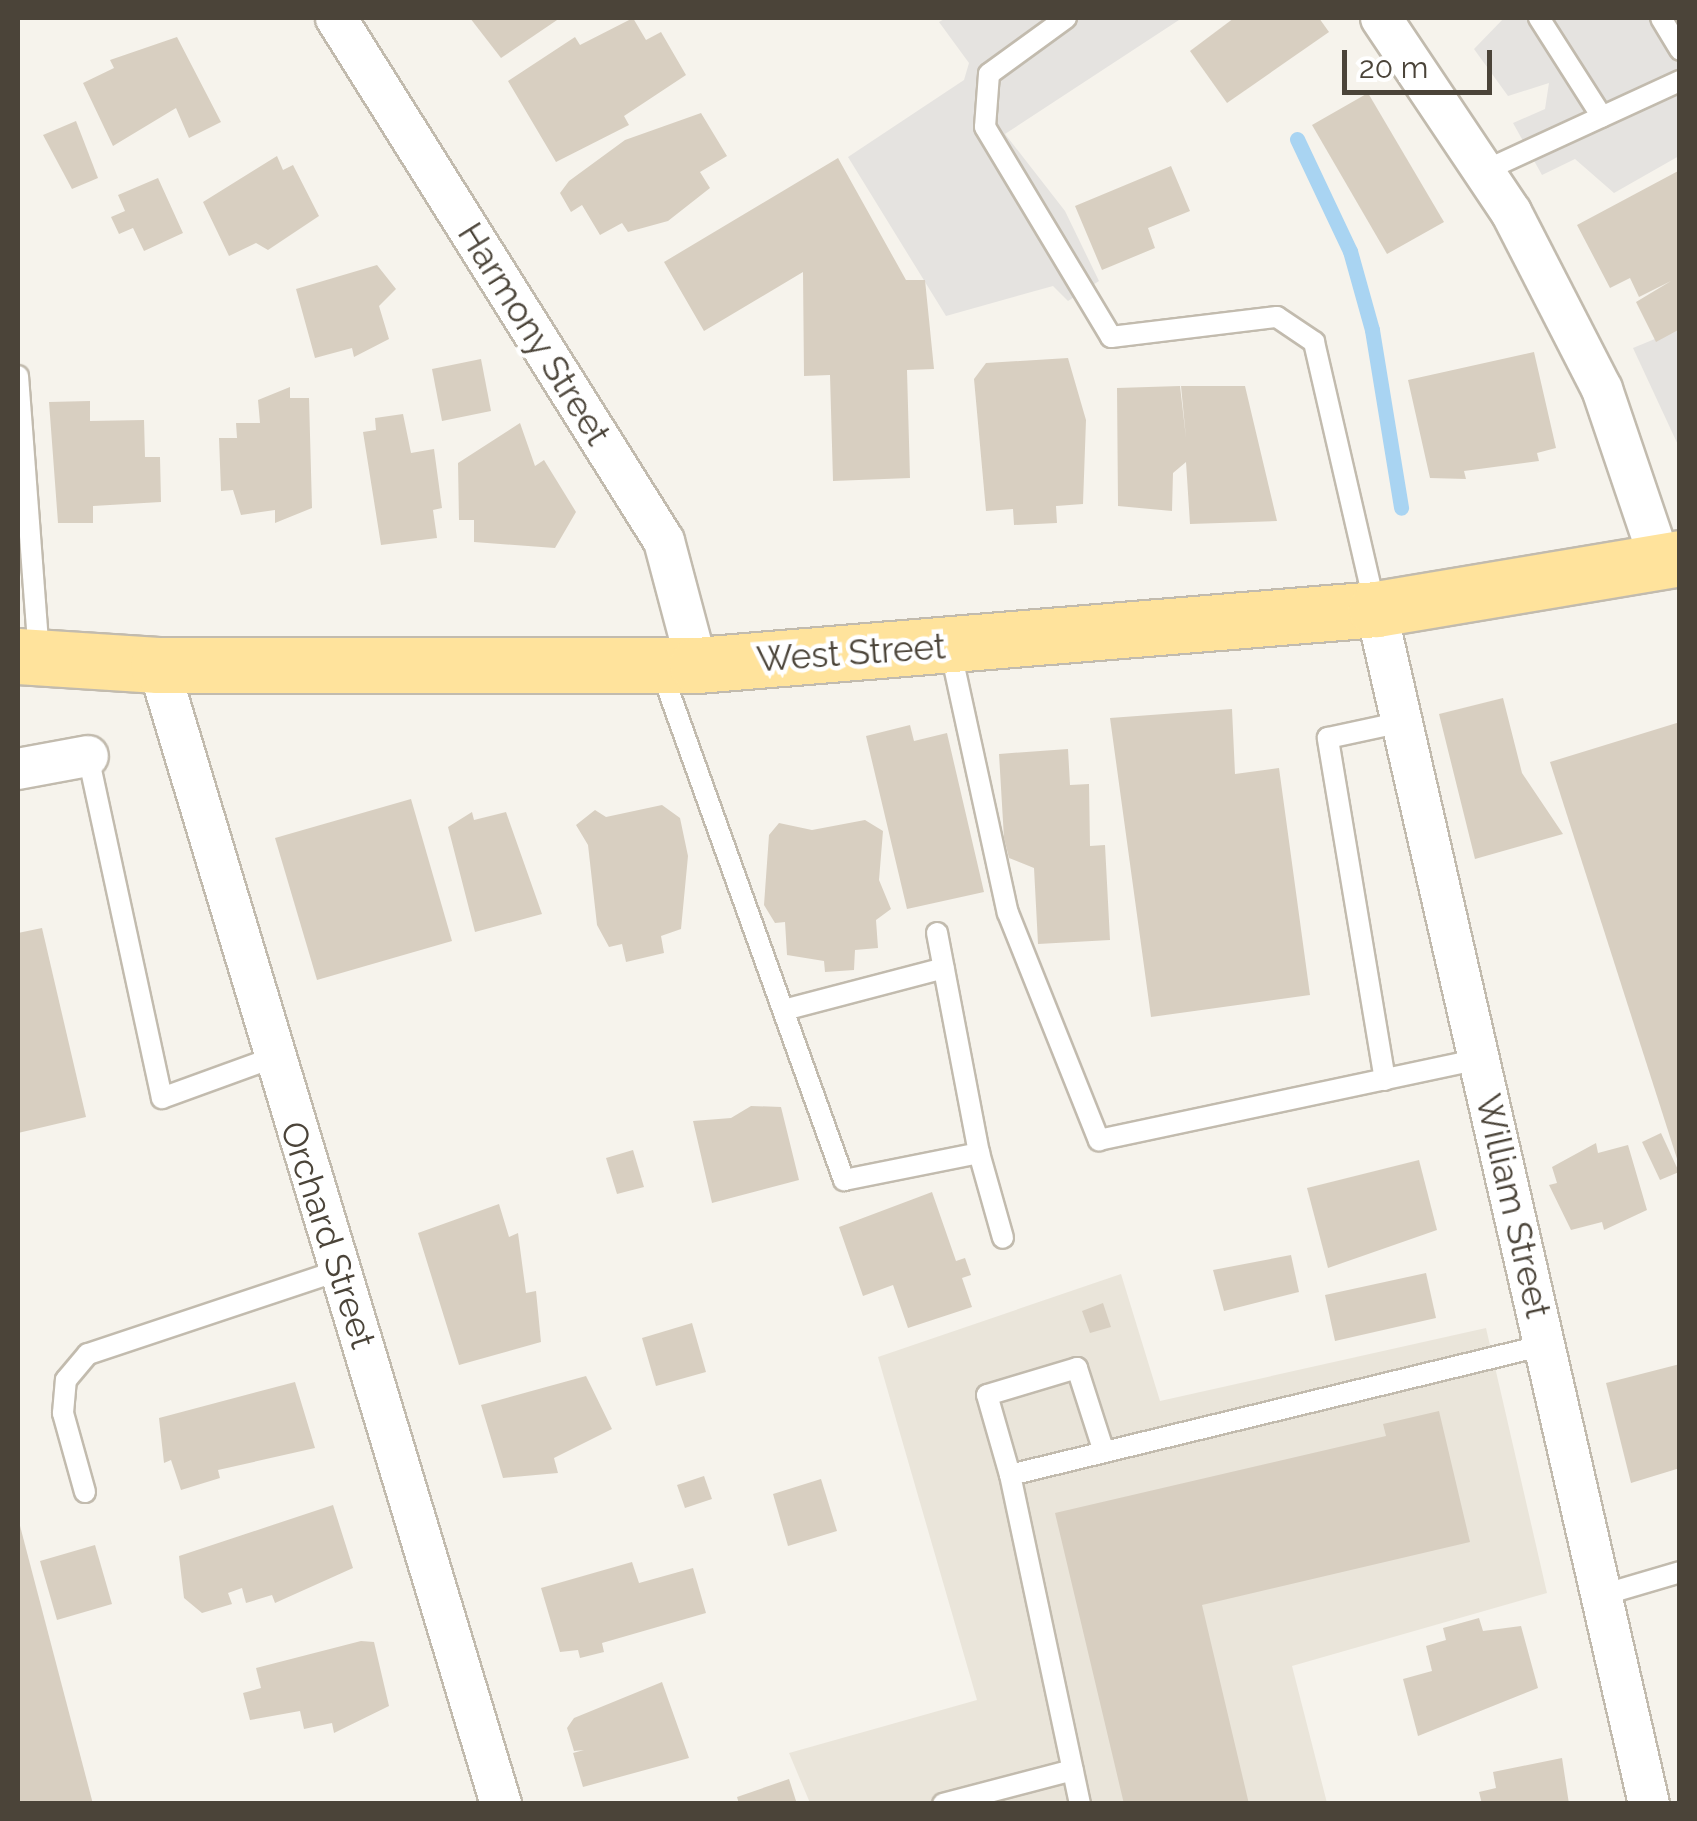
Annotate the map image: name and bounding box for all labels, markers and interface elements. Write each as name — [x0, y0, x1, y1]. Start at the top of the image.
scale bar — [1347, 30, 1497, 92]
text: 20 m — [1359, 50, 1428, 85]
street label: Harmony Street — [449, 215, 619, 453]
street label: West Street — [755, 625, 947, 681]
street label: William Street — [1467, 1090, 1559, 1322]
street label: Orchard Street — [272, 1116, 384, 1354]

